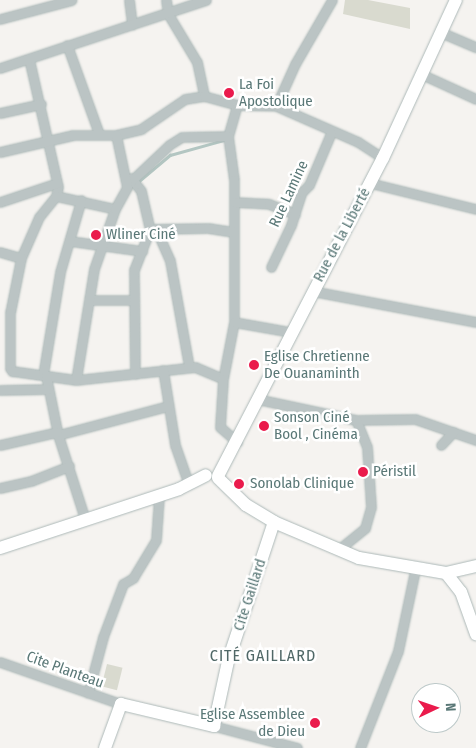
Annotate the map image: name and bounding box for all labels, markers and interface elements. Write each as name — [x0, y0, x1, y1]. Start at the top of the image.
place label: La Foi Apostolique — [239, 75, 313, 110]
marker: La Foi Apostolique — [223, 87, 235, 99]
street label: Rue Lamine — [266, 158, 312, 230]
street label: Rue de la Liberté — [310, 185, 374, 285]
place label: Wliner Ciné — [106, 226, 176, 244]
marker: Wliner Ciné — [90, 229, 102, 241]
place label: Eglise Chretienne De Ouanaminth — [264, 347, 370, 382]
marker: Eglise Chretienne De Ouanaminth — [248, 359, 260, 371]
place label: Sonson Ciné Bool , Cinéma — [274, 408, 358, 443]
marker: Sonson Ciné Bool , Cinéma — [258, 420, 270, 432]
place label: Péristil — [373, 463, 416, 481]
marker: Péristil — [357, 466, 369, 478]
place label: Sonolab Clinique — [250, 475, 354, 493]
marker: Sonolab Clinique — [232, 477, 246, 491]
street label: Cite Gaillard — [230, 557, 270, 633]
district label: CITÉ GAILLARD — [208, 646, 318, 666]
street label: Cite Planteau — [24, 648, 106, 692]
north arrow — [411, 683, 461, 733]
text: N — [442, 703, 459, 712]
place label: Eglise Assemblee de Dieu — [200, 705, 305, 740]
marker: Eglise Assemblee de Dieu — [309, 717, 321, 729]

